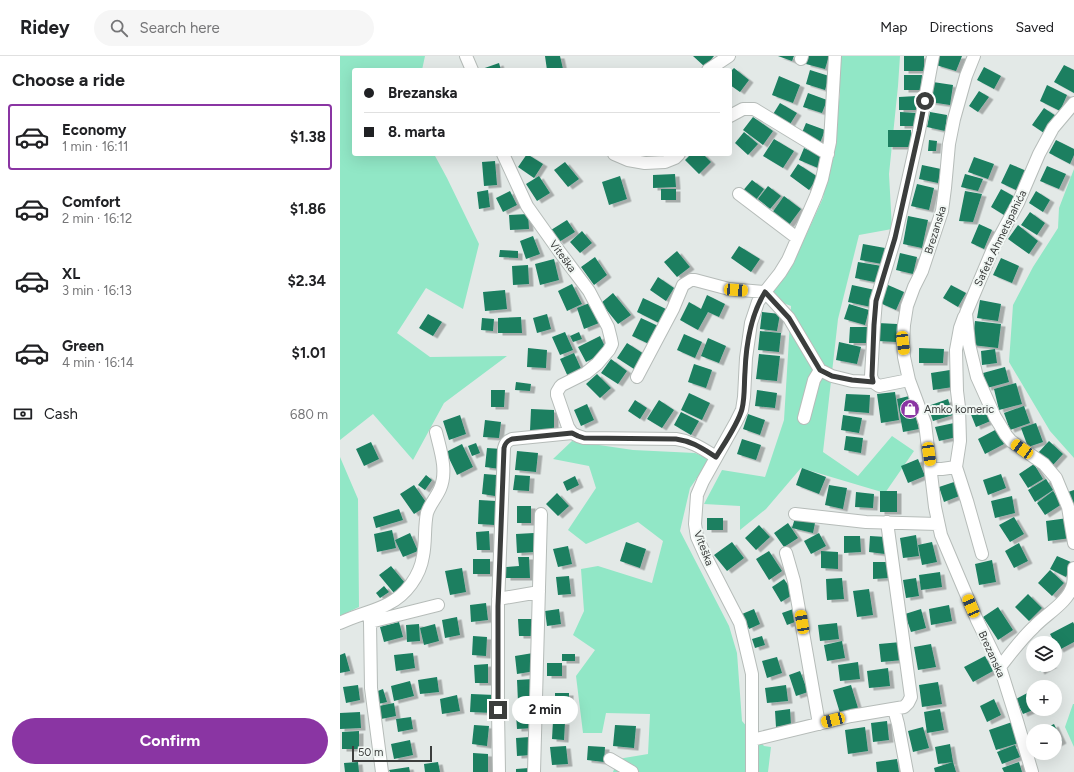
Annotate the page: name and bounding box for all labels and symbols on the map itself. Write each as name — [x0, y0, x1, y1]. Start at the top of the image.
route start — [916, 92, 934, 110]
street label: Safeta Ahmetspahića — [971, 188, 1029, 288]
street label: Brezanska — [922, 205, 949, 256]
street label: Viteška — [547, 238, 579, 275]
car — [724, 283, 748, 297]
car — [896, 330, 910, 356]
shop icon: Amko komeric — [899, 398, 921, 420]
place label: Amko komeric — [924, 403, 994, 416]
car — [1009, 437, 1035, 461]
car — [921, 441, 937, 467]
street label: Viteška — [691, 529, 716, 567]
car — [961, 593, 981, 619]
car — [794, 609, 810, 635]
street label: Brezanska — [976, 629, 1008, 679]
callout: 2 min — [512, 696, 578, 724]
route end — [489, 701, 507, 719]
car — [820, 711, 846, 729]
scale bar — [352, 744, 432, 763]

